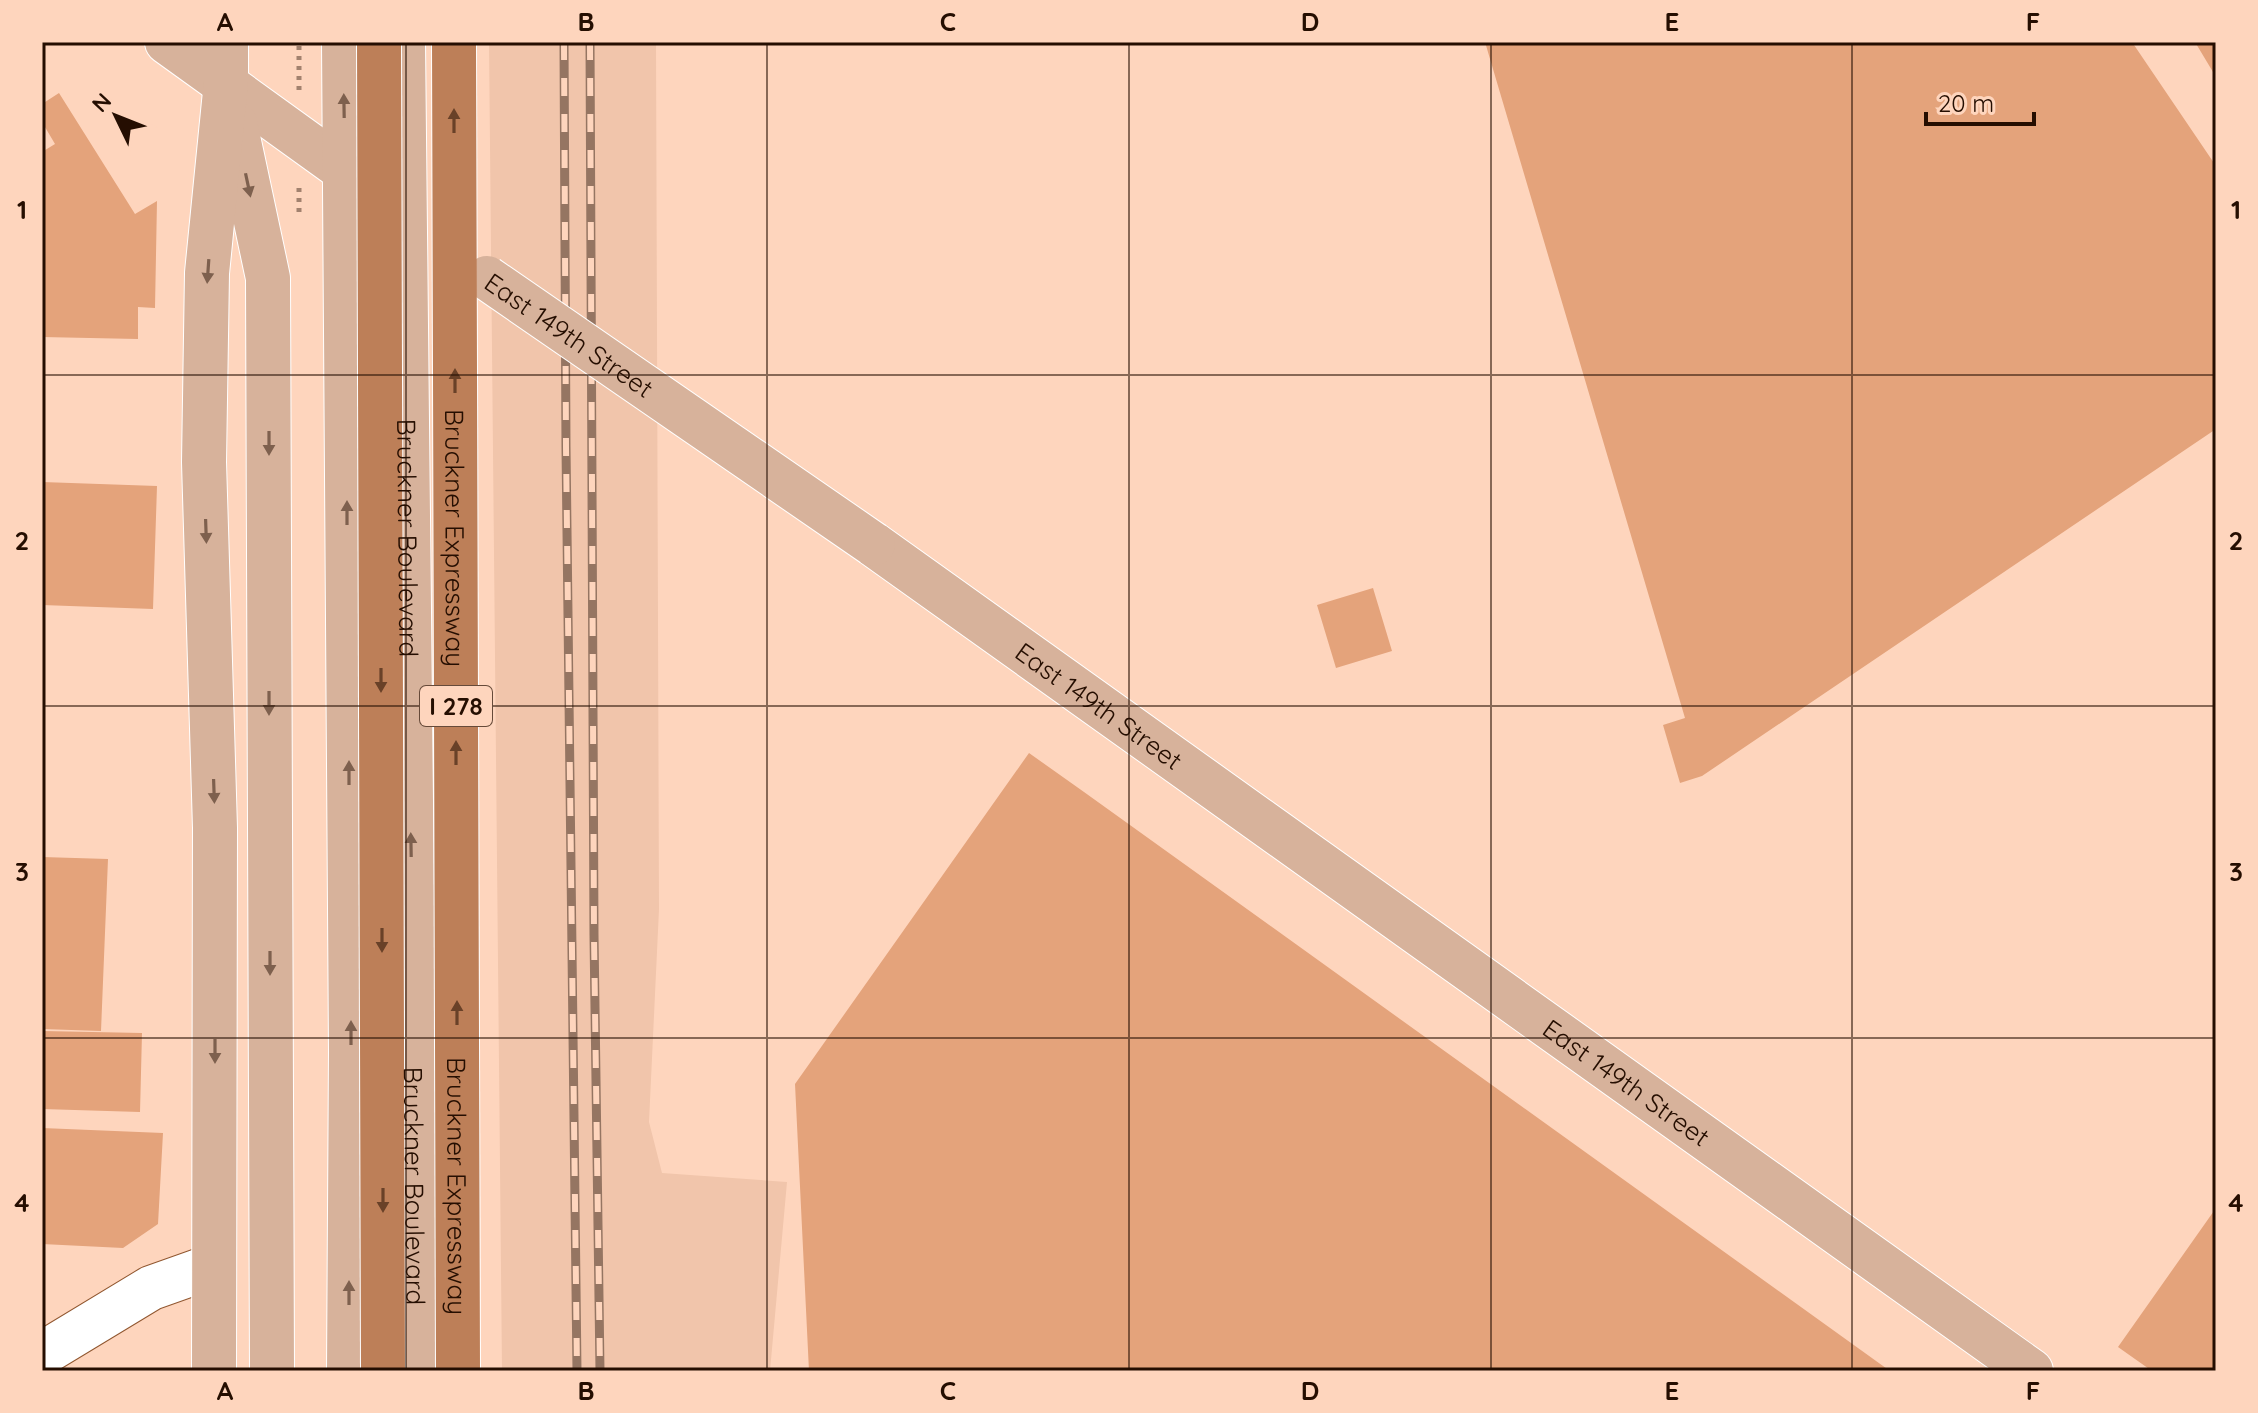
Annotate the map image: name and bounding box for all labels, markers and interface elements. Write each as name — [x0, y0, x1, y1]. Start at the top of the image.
text: A — [217, 5, 234, 38]
text: B — [577, 5, 595, 38]
text: C — [940, 5, 956, 38]
text: D — [1301, 5, 1319, 38]
text: E — [1665, 5, 1679, 38]
text: F — [2026, 5, 2040, 38]
north arrow — [76, 76, 156, 156]
scale bar — [1926, 76, 2034, 126]
text: N — [86, 87, 117, 118]
text: 20 m — [1938, 88, 1994, 118]
one-way arrow — [338, 93, 351, 118]
one-way arrow — [448, 108, 460, 133]
one-way arrow — [242, 173, 255, 198]
text: 1 — [17, 193, 27, 226]
text: 1 — [2231, 193, 2241, 226]
one-way arrow — [201, 259, 214, 284]
street label: East 149th Street — [479, 265, 660, 404]
one-way arrow — [449, 368, 461, 393]
street label: Bruckner Expressway — [439, 409, 472, 667]
street label: Bruckner Boulevard — [390, 419, 426, 657]
one-way arrow — [263, 431, 275, 456]
one-way arrow — [341, 500, 354, 525]
one-way arrow — [200, 519, 213, 544]
text: 2 — [15, 524, 29, 557]
text: 2 — [2229, 524, 2243, 557]
street label: East 149th Street — [1009, 635, 1189, 776]
one-way arrow — [375, 668, 387, 693]
road number: I 278 — [420, 686, 492, 726]
one-way arrow — [263, 691, 275, 716]
one-way arrow — [450, 740, 462, 765]
one-way arrow — [343, 760, 355, 785]
one-way arrow — [208, 779, 220, 804]
one-way arrow — [405, 832, 417, 857]
text: 3 — [15, 855, 29, 888]
text: 3 — [2229, 855, 2243, 888]
one-way arrow — [376, 928, 388, 953]
one-way arrow — [264, 951, 276, 976]
one-way arrow — [451, 1000, 463, 1025]
street label: East 149th Street — [1537, 1011, 1717, 1153]
one-way arrow — [345, 1020, 357, 1045]
one-way arrow — [209, 1039, 221, 1064]
street label: Bruckner Expressway — [441, 1057, 474, 1315]
street label: Bruckner Boulevard — [397, 1067, 433, 1305]
text: 4 — [14, 1186, 30, 1219]
text: 4 — [2228, 1186, 2244, 1219]
one-way arrow — [377, 1188, 389, 1213]
one-way arrow — [343, 1280, 355, 1305]
text: A — [217, 1374, 234, 1407]
text: B — [577, 1374, 595, 1407]
text: C — [940, 1374, 956, 1407]
text: D — [1301, 1374, 1319, 1407]
text: E — [1665, 1374, 1679, 1407]
text: F — [2026, 1374, 2040, 1407]

